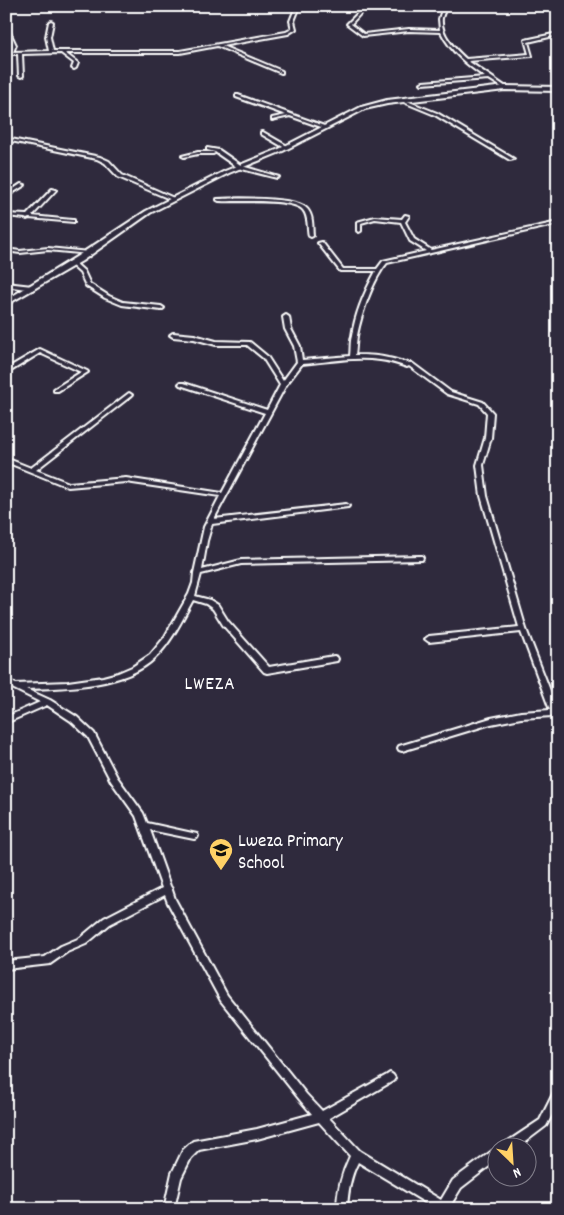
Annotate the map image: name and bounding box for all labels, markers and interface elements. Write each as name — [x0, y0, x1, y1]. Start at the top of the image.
district label: LWEZA — [184, 672, 236, 699]
place label: Lweza Primary School — [238, 829, 343, 878]
school or university icon: Lweza Primary School — [208, 837, 234, 871]
north arrow — [486, 1138, 536, 1188]
text: N — [509, 1161, 524, 1183]

